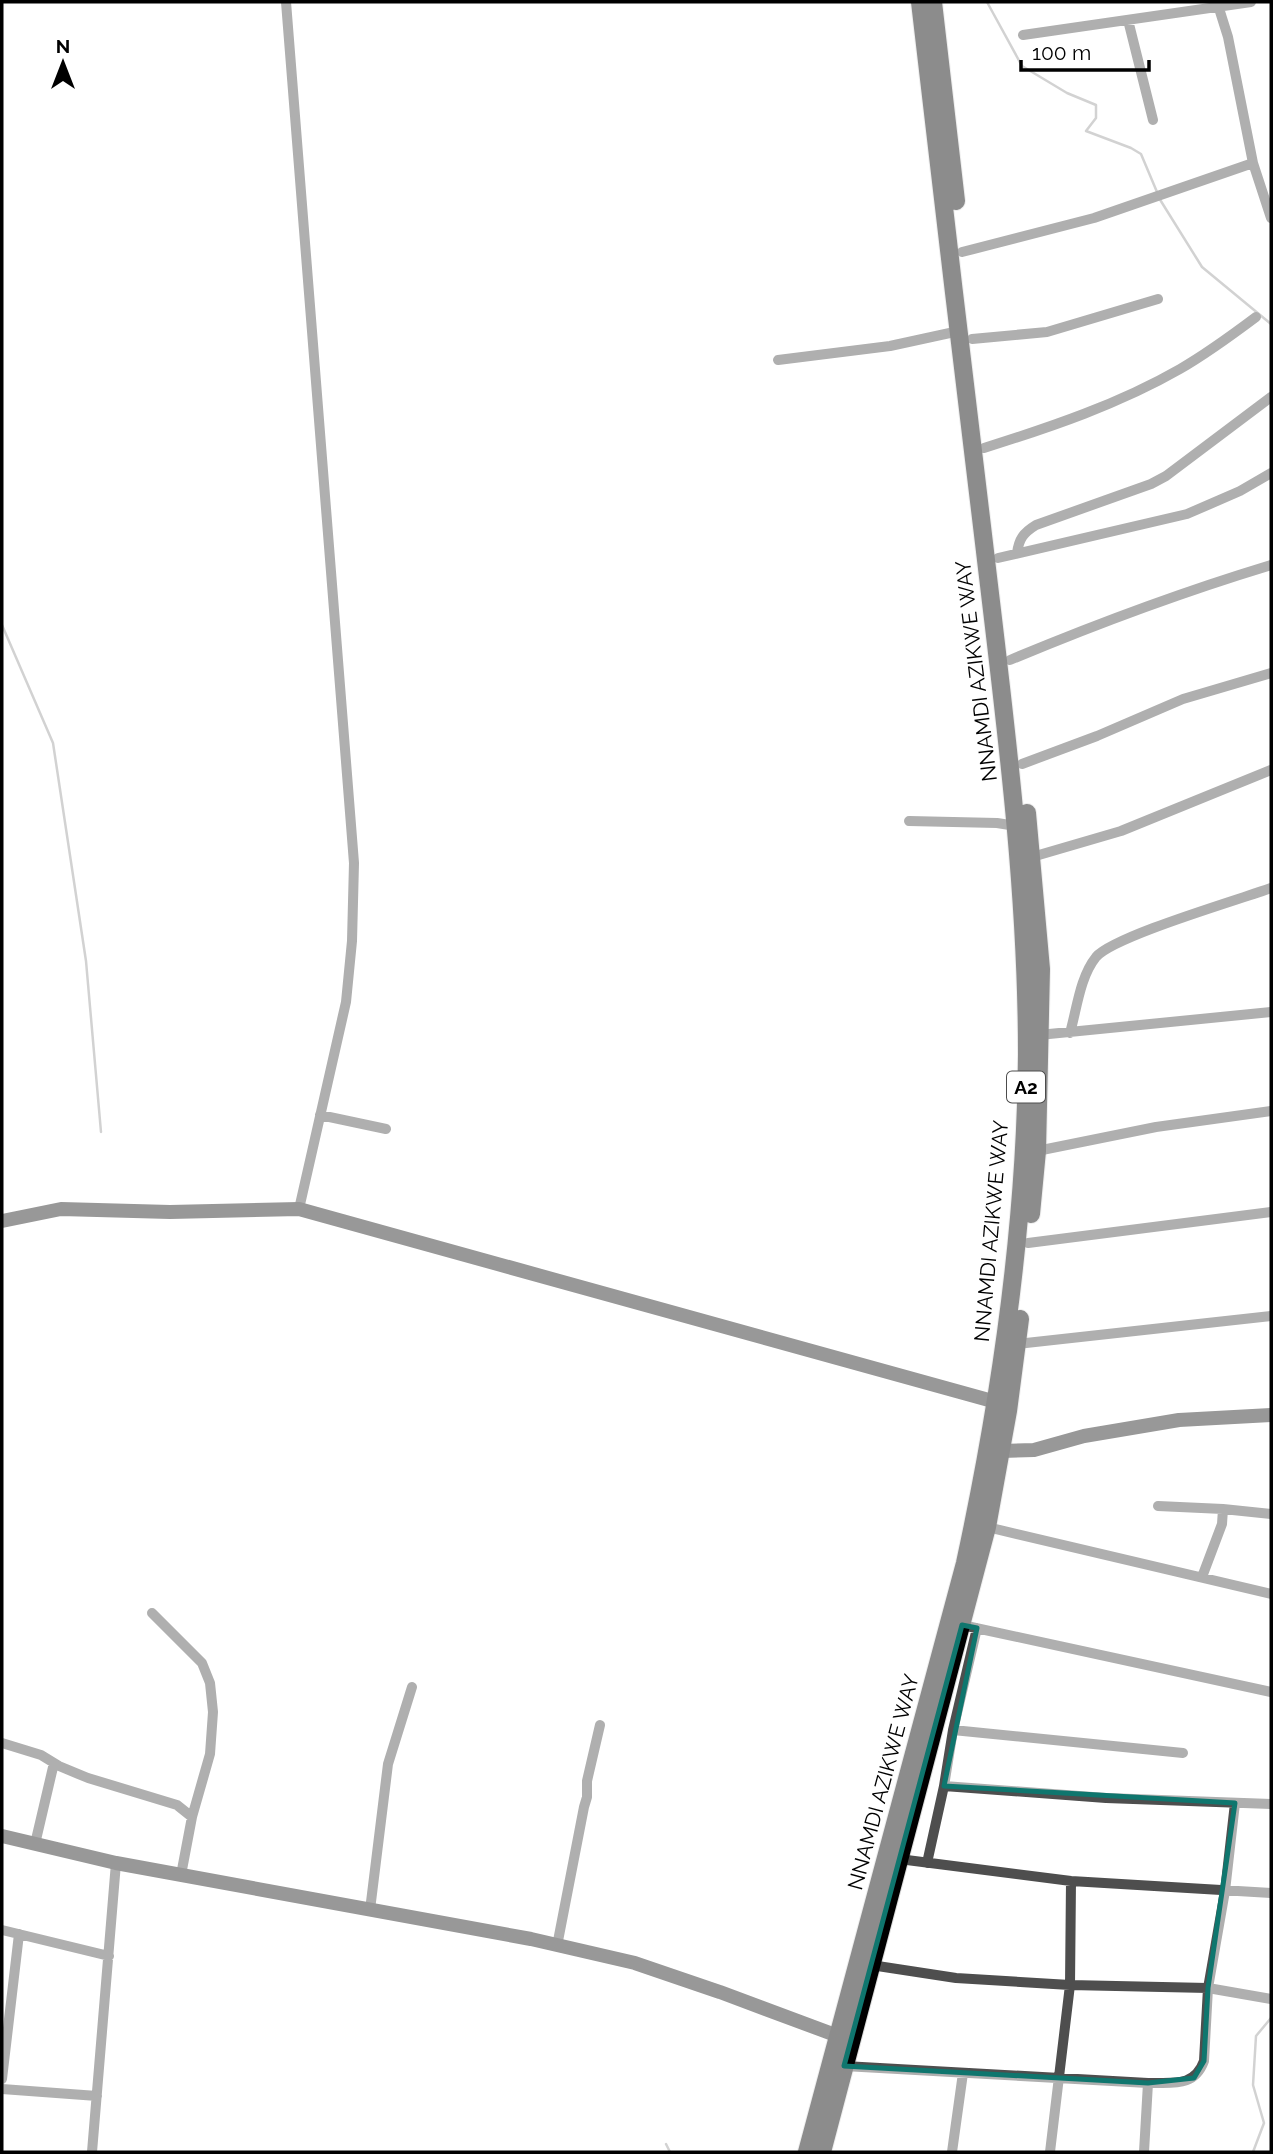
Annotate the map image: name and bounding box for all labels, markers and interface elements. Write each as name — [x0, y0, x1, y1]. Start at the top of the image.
north arrow — [28, 28, 98, 98]
scale bar — [1021, 28, 1149, 72]
text: N — [56, 35, 70, 57]
text: 100 m — [1032, 40, 1091, 65]
street label: NNAMDI AZIKWE WAY — [950, 559, 1002, 783]
road number: A2 — [1007, 1072, 1045, 1102]
street label: NNAMDI AZIKWE WAY — [969, 1119, 1013, 1343]
street label: NNAMDI AZIKWE WAY — [842, 1671, 924, 1893]

